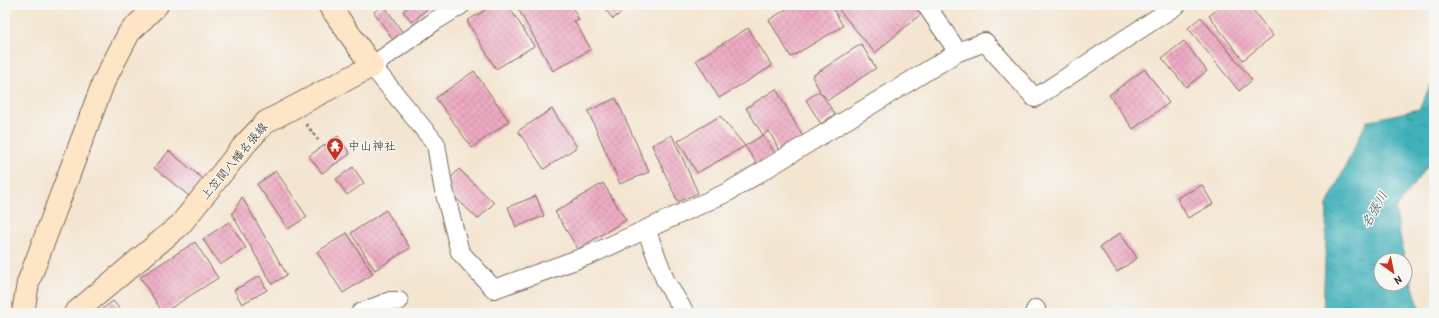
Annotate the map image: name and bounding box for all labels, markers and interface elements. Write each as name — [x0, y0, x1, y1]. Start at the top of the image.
street label: 上笠間八幡名張線 — [196, 118, 271, 203]
temple icon: 中山神社 — [325, 136, 345, 161]
place label: 中山神社 — [348, 137, 396, 154]
water label: 名張川 — [1356, 188, 1392, 230]
north arrow — [1373, 252, 1413, 292]
text: N — [1392, 273, 1405, 288]

